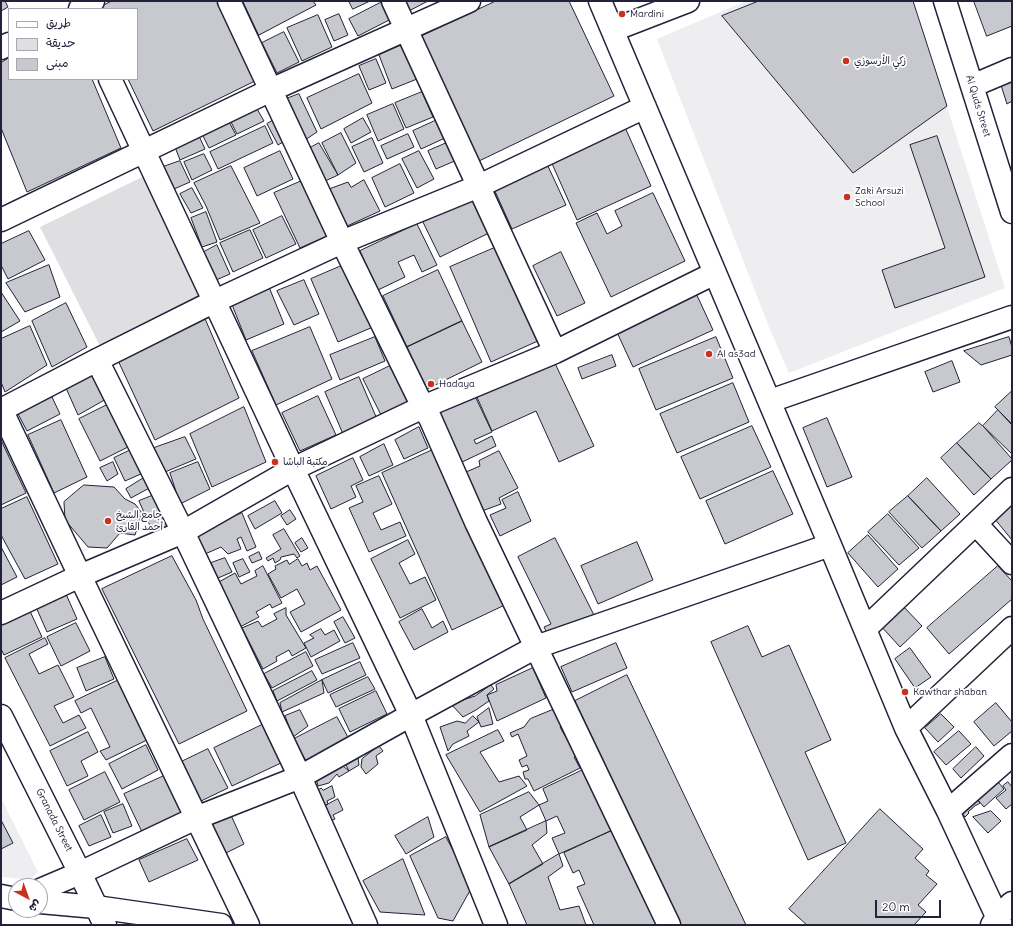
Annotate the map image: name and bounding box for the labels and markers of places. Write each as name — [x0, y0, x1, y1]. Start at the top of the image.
place label: Mardini — [630, 8, 664, 20]
marker: Mardini — [617, 9, 627, 19]
place label: زكي الأرسوزي — [854, 55, 906, 67]
marker: زكي الأرسوزي — [841, 56, 851, 66]
place label: Zaki Arsuzi School — [855, 185, 904, 208]
marker: Zaki Arsuzi School — [842, 192, 852, 202]
place label: Al as3ad — [717, 348, 756, 360]
marker: Al as3ad — [704, 349, 714, 359]
place label: Hadaya — [439, 378, 475, 390]
marker: Hadaya — [426, 379, 436, 389]
place label: مكتبة الباشا — [283, 456, 328, 468]
marker: مكتبة الباشا — [270, 457, 280, 467]
place label: جامع الشيخ أحمد القارئ — [116, 509, 163, 532]
marker: جامع الشيخ أحمد القارئ — [103, 516, 113, 526]
place label: Kawthar shaban — [913, 686, 987, 698]
marker: Kawthar shaban — [900, 687, 910, 697]

